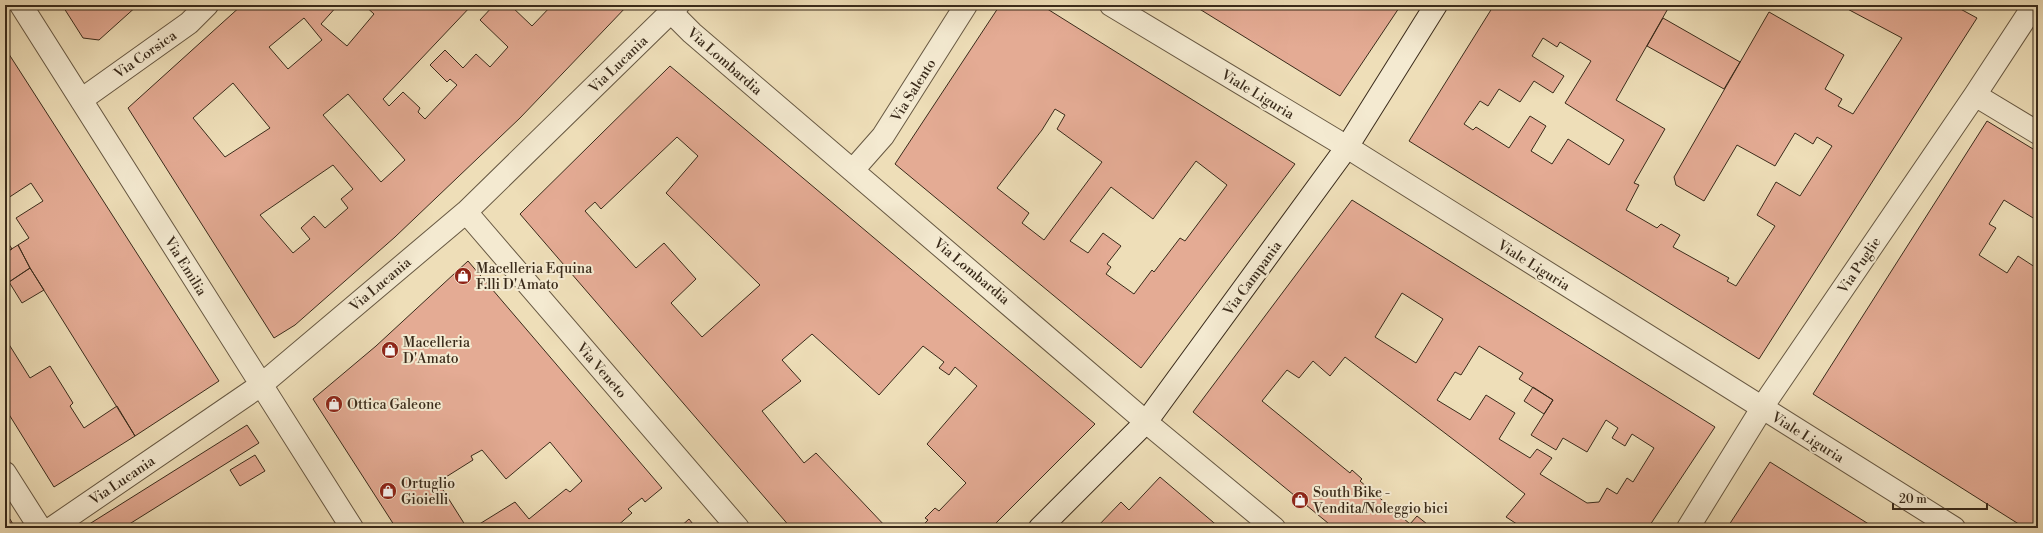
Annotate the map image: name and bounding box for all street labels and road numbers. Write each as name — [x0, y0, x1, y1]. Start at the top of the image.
street label: Via Lombardia — [682, 24, 766, 100]
street label: Via Corsica — [110, 26, 181, 83]
street label: Via Lucania — [585, 31, 653, 98]
street label: Via Salento — [887, 55, 940, 126]
street label: Viale Liguria — [1217, 65, 1298, 124]
street label: Via Emilia — [159, 233, 211, 300]
street label: Via Lombardia — [929, 234, 1014, 309]
street label: Via Puglie — [1834, 234, 1885, 298]
street label: Viale Liguria — [1493, 236, 1574, 296]
street label: Via Campania — [1219, 237, 1286, 320]
street label: Via Lucania — [345, 253, 416, 316]
street label: Via Veneto — [572, 338, 630, 402]
street label: Viale Liguria — [1767, 408, 1848, 468]
street label: Via Lucania — [86, 452, 160, 510]

